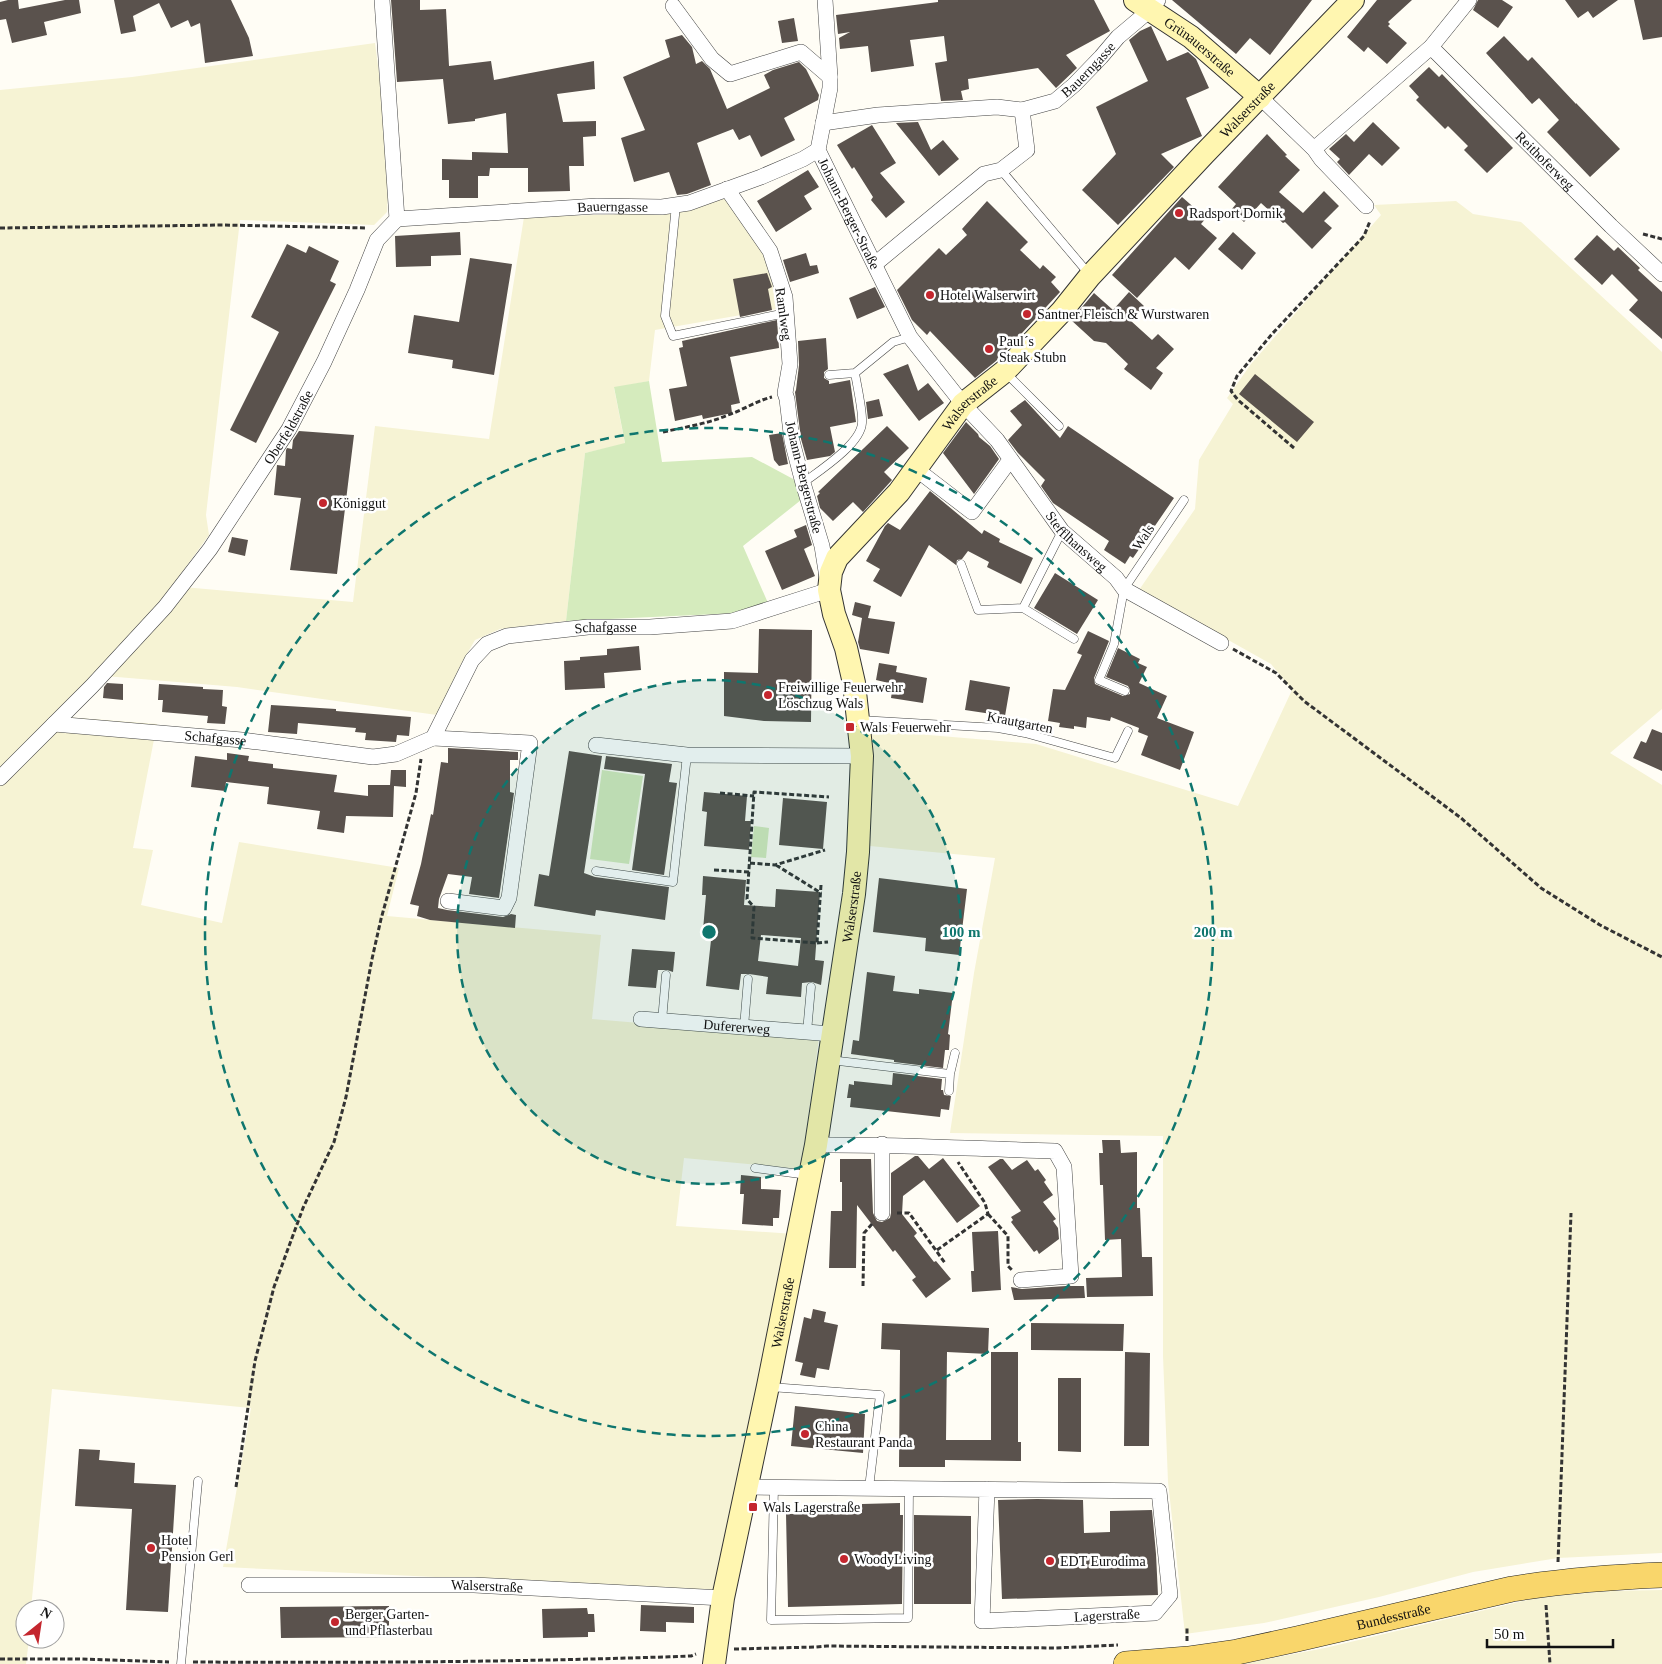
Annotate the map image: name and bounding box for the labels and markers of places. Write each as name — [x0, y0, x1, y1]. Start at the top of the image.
place label: Radsport Dornik — [1189, 206, 1283, 221]
marker: Radsport Dornik — [1173, 207, 1185, 219]
place label: Hotel Walserwirt — [940, 288, 1036, 303]
marker: Hotel Walserwirt — [924, 289, 936, 301]
place label: Santner Fleisch & Wurstwaren — [1037, 307, 1209, 322]
marker: Santner Fleisch & Wurstwaren — [1021, 308, 1033, 320]
place label: Paul´s Steak Stubn — [999, 334, 1066, 365]
marker: Paul´s Steak Stubn — [983, 343, 995, 355]
place label: Königgut — [333, 496, 386, 511]
marker: Königgut — [317, 497, 329, 509]
place label: Freiwillige Feuerwehr Löschzug Wals — [778, 680, 903, 711]
marker: Freiwillige Feuerwehr Löschzug Wals — [762, 689, 774, 701]
place label: Wals Feuerwehr — [860, 720, 951, 735]
marker: Wals Feuerwehr — [844, 721, 856, 733]
centre of rings — [700, 923, 718, 941]
place label: China Restaurant Panda — [815, 1419, 913, 1450]
marker: China Restaurant Panda — [799, 1428, 811, 1440]
place label: Wals Lagerstraße — [763, 1500, 860, 1515]
marker: Wals Lagerstraße — [747, 1501, 759, 1513]
place label: Hotel Pension Gerl — [161, 1533, 234, 1564]
marker: Hotel Pension Gerl — [145, 1542, 157, 1554]
place label: WoodyLiving — [854, 1552, 931, 1567]
marker: WoodyLiving — [838, 1553, 850, 1565]
place label: EDT Eurodima — [1060, 1554, 1146, 1569]
marker: EDT Eurodima — [1044, 1555, 1056, 1567]
place label: Berger Garten- und Pflasterbau — [345, 1607, 432, 1638]
marker: Berger Garten- und Pflasterbau — [329, 1616, 341, 1628]

